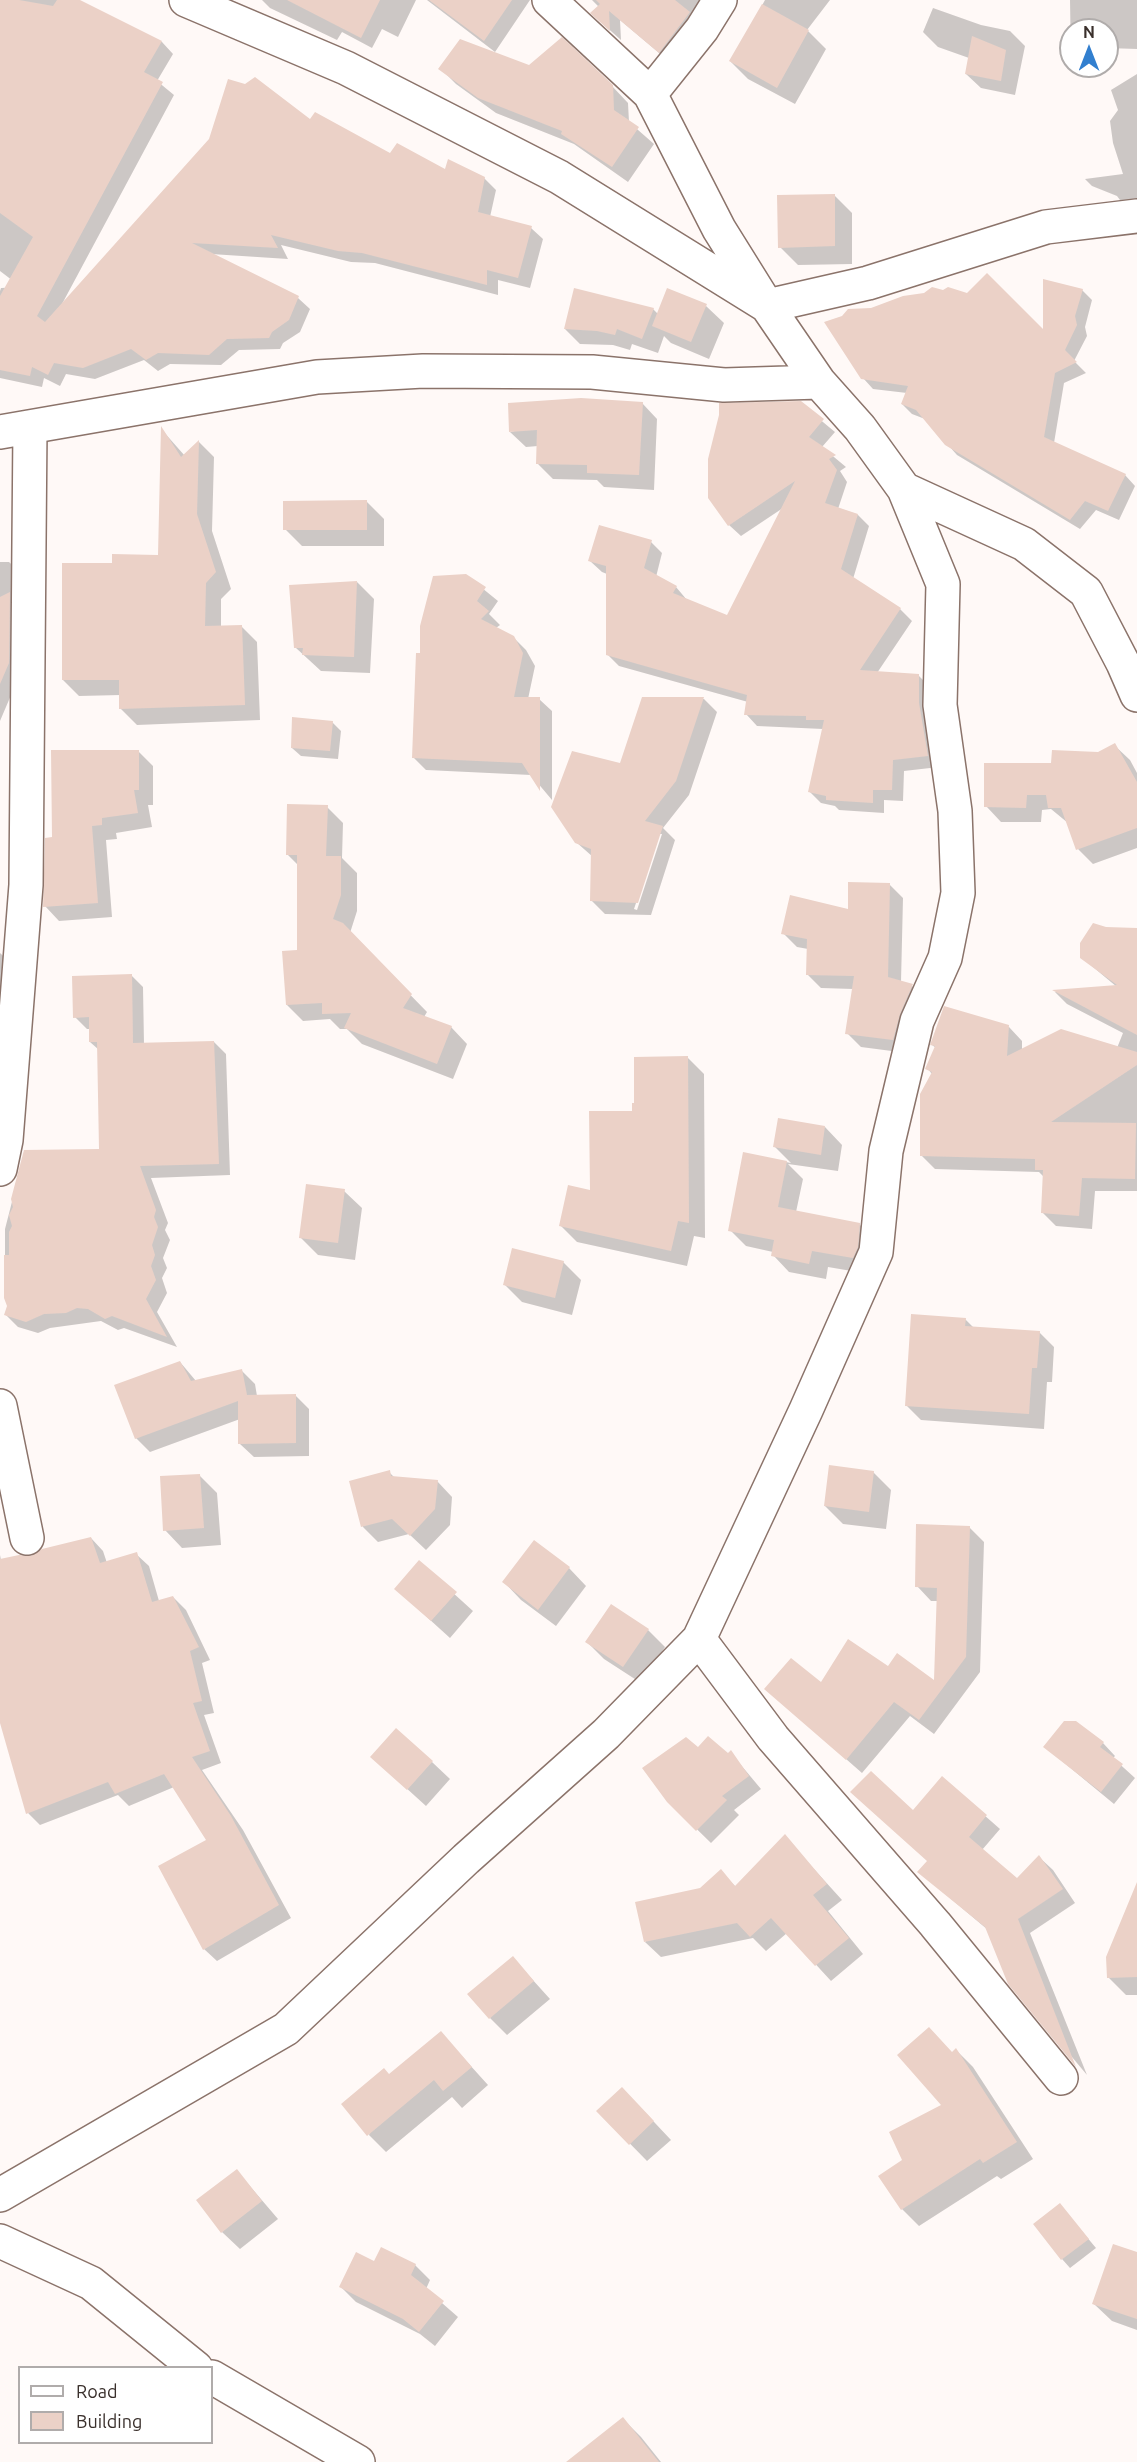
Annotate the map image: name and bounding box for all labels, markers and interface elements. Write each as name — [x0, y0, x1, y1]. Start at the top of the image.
north arrow — [1059, 18, 1119, 78]
text: N — [1083, 23, 1095, 41]
legend — [18, 2366, 213, 2444]
text: Road — [76, 2381, 118, 2401]
text: Building — [76, 2411, 142, 2431]

